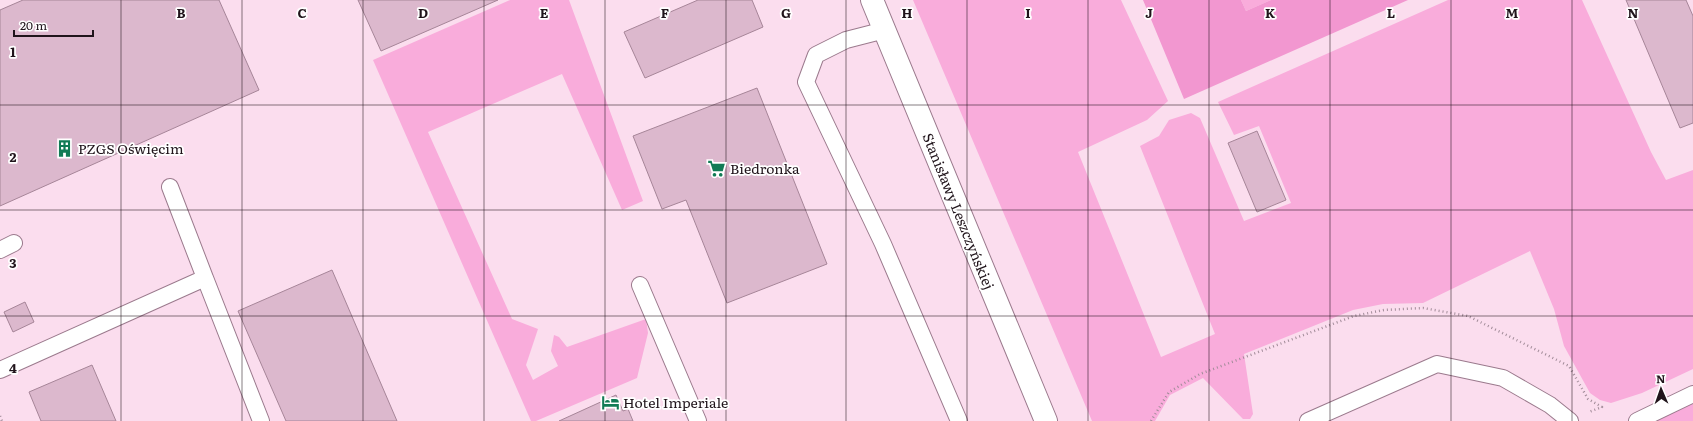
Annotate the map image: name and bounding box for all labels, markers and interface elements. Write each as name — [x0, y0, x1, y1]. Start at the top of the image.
text: B — [177, 3, 186, 22]
text: C — [297, 3, 307, 22]
text: D — [418, 3, 428, 22]
text: E — [540, 3, 549, 22]
text: F — [661, 3, 669, 22]
text: G — [781, 3, 791, 22]
text: H — [902, 3, 913, 22]
text: I — [1025, 3, 1031, 22]
text: J — [1145, 3, 1153, 22]
text: K — [1265, 3, 1276, 22]
text: L — [1387, 3, 1395, 22]
text: M — [1506, 3, 1519, 22]
text: N — [1628, 3, 1639, 22]
scale bar — [14, 12, 93, 38]
text: 20 m — [20, 16, 47, 34]
text: 1 — [10, 42, 16, 61]
street label: Stanisławy Leszczyńskiej — [918, 130, 1000, 292]
building icon: PZGS Oświęcim — [55, 138, 75, 158]
place label: PZGS Oświęcim — [78, 138, 184, 158]
text: 2 — [10, 147, 17, 166]
supermarket icon: Biedronka — [707, 158, 727, 178]
place label: Biedronka — [730, 158, 800, 178]
text: 3 — [9, 253, 17, 272]
text: 4 — [9, 358, 17, 377]
north arrow — [1641, 369, 1681, 409]
text: N — [1656, 370, 1666, 386]
hotel icon: Hotel Imperiale — [600, 392, 620, 412]
place label: Hotel Imperiale — [623, 392, 728, 412]

